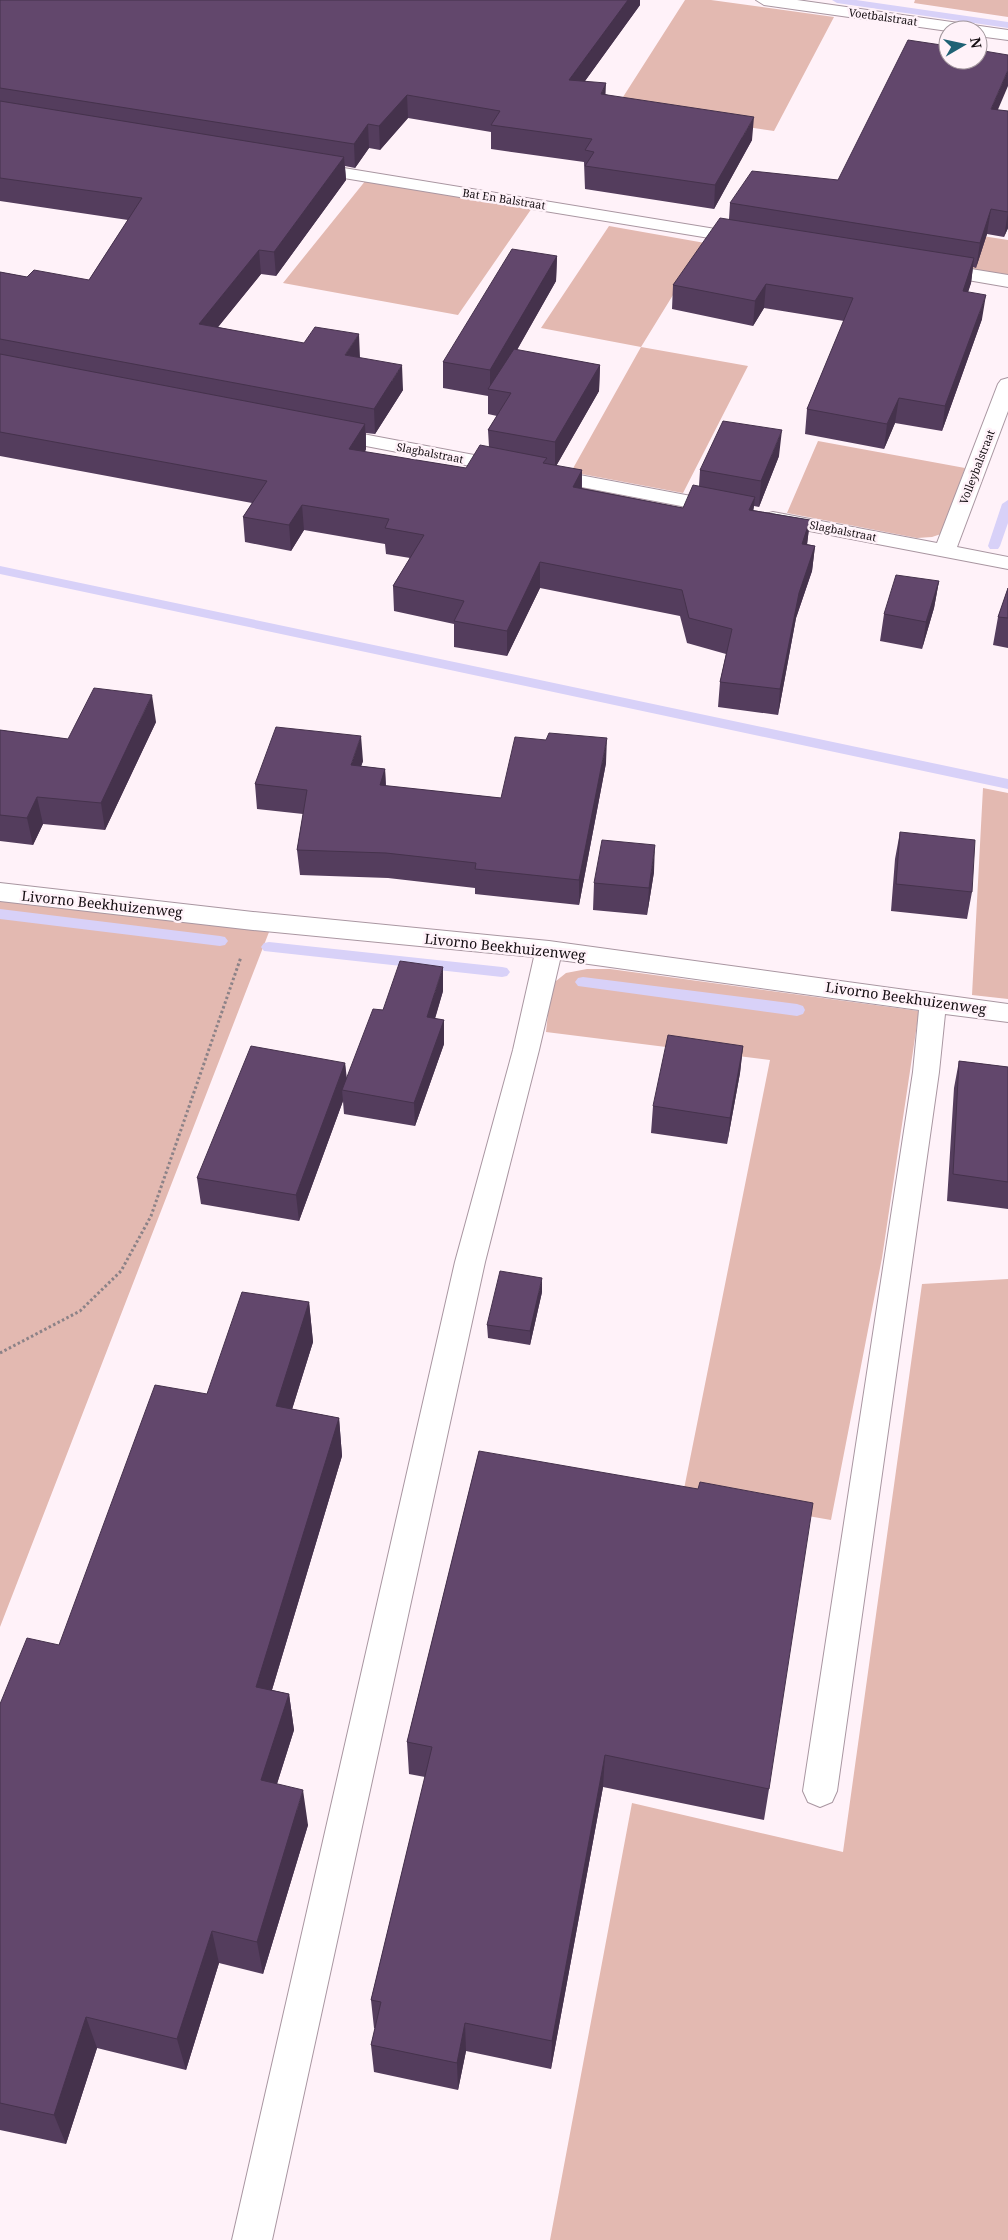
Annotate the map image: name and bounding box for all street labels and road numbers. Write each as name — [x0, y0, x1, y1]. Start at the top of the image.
street label: Voetbalstraat — [848, 4, 919, 29]
street label: Bat En Balstraat — [462, 185, 547, 212]
street label: Volleybalstraat — [955, 427, 998, 506]
street label: Slagbalstraat — [395, 439, 465, 466]
street label: Slagbalstraat — [808, 517, 878, 544]
street label: Livorno Beekhuizenweg — [20, 886, 184, 921]
street label: Livorno Beekhuizenweg — [423, 929, 587, 964]
street label: Livorno Beekhuizenweg — [824, 977, 988, 1018]

